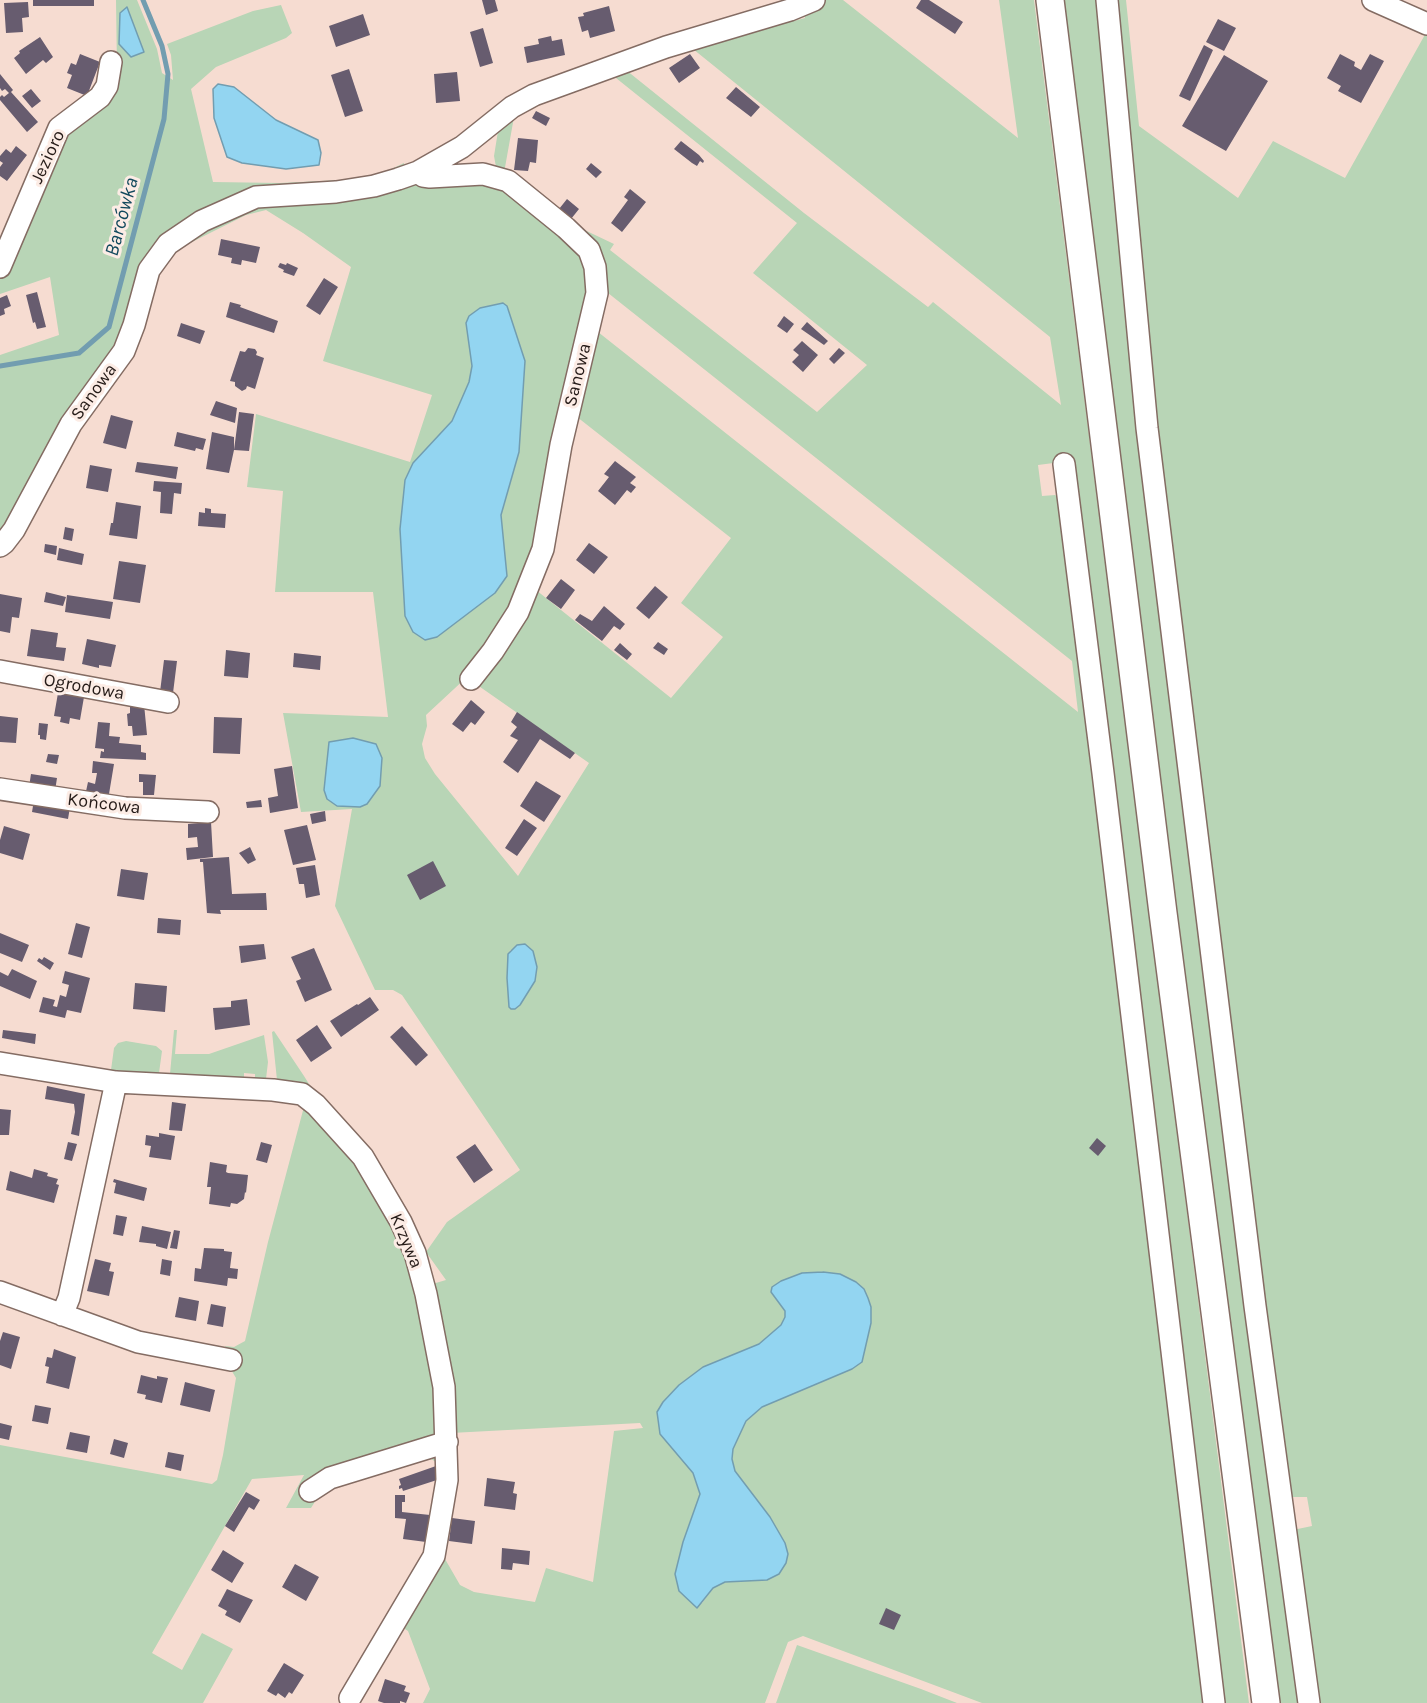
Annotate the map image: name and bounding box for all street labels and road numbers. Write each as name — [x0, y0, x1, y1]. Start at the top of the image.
street label: Jezioro — [26, 127, 70, 187]
street label: Sanowa — [560, 341, 596, 409]
street label: Sanowa — [66, 360, 122, 424]
street label: Ogrodowa — [42, 669, 126, 705]
street label: Końcowa — [66, 789, 142, 819]
street label: Krzywa — [385, 1210, 427, 1272]

